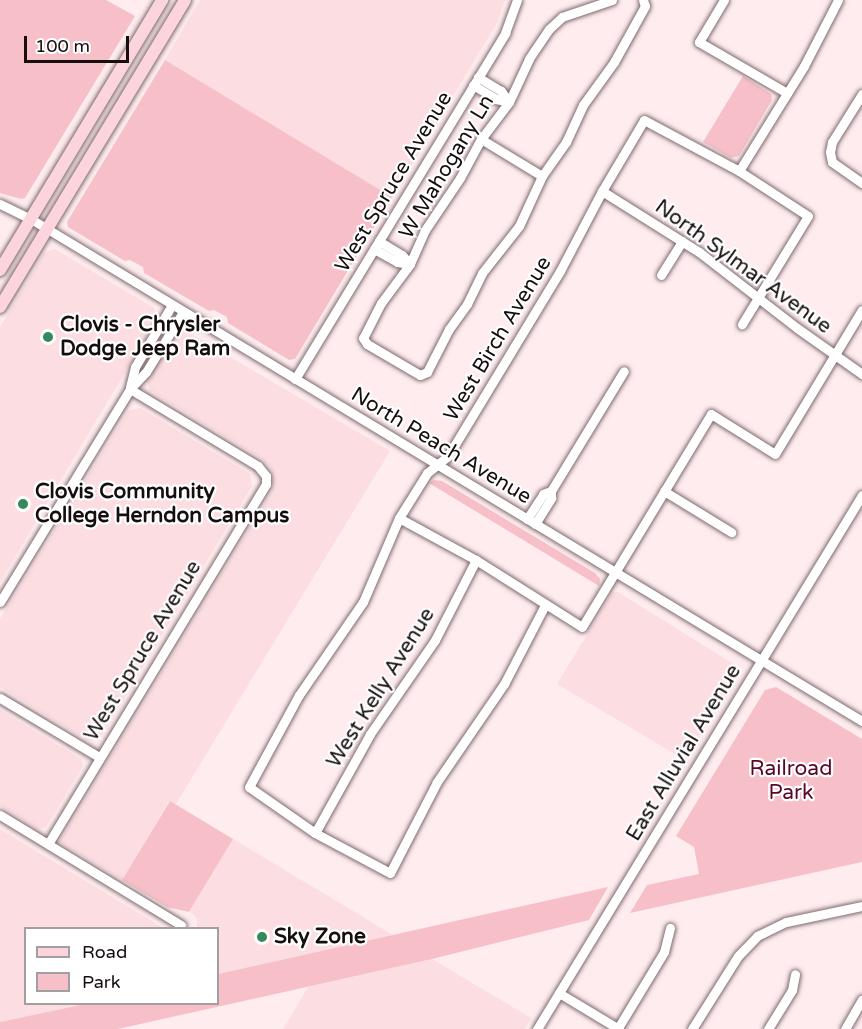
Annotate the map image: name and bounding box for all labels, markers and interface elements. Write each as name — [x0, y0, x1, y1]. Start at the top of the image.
scale bar — [27, 24, 132, 62]
text: 100 m — [35, 35, 90, 57]
street label: West Spruce Avenue — [330, 87, 458, 277]
street label: W Mahogany Ln — [394, 90, 500, 244]
street label: North Sylmar Avenue — [650, 194, 836, 340]
street label: West Birch Avenue — [439, 252, 557, 426]
place label: Clovis - Chrysler Dodge Jeep Ram — [60, 312, 230, 362]
marker: Clovis - Chrysler Dodge Jeep Ram — [41, 330, 55, 344]
street label: North Peach Avenue — [346, 382, 536, 510]
place label: Clovis Community College Herndon Campus — [35, 479, 289, 529]
marker: Clovis Community College Herndon Campus — [16, 497, 30, 511]
street label: West Spruce Avenue — [79, 556, 207, 746]
street label: West Kelly Avenue — [322, 603, 440, 773]
street label: East Alluvial Avenue — [621, 660, 747, 846]
park label: Railroad Park — [750, 756, 832, 806]
place label: Sky Zone — [274, 924, 366, 950]
legend — [24, 927, 219, 1005]
marker: Sky Zone — [255, 930, 269, 944]
text: Road — [82, 941, 127, 963]
text: Park — [82, 971, 120, 993]

